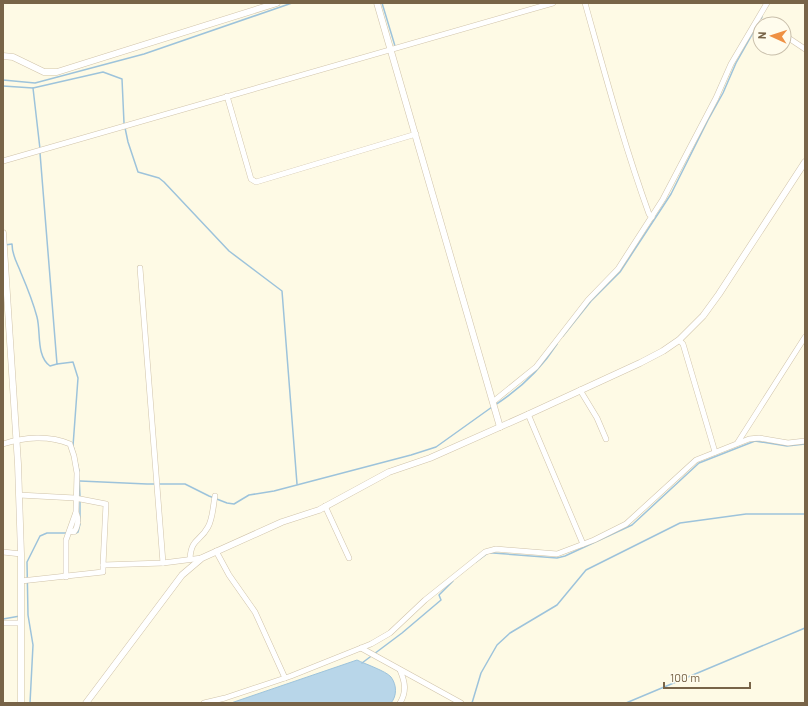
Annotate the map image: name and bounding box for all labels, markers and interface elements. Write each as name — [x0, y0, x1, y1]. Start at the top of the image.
north arrow — [752, 16, 792, 56]
text: N — [755, 31, 768, 39]
scale bar — [664, 664, 750, 690]
text: 100 m — [670, 670, 700, 684]

